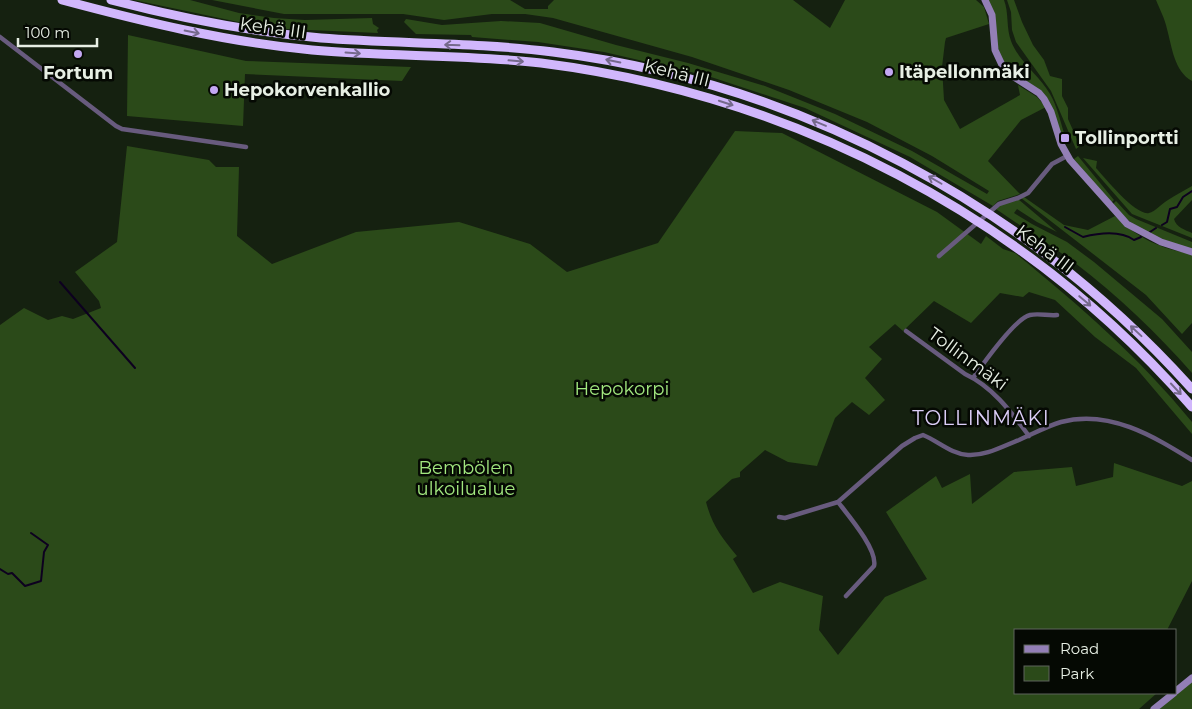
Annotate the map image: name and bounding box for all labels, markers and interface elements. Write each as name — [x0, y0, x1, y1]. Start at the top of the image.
street label: Kehä III — [238, 12, 308, 44]
scale bar — [18, 15, 96, 47]
text: 100 m — [25, 23, 70, 42]
one-way arrow — [184, 27, 200, 37]
one-way arrow — [444, 40, 460, 49]
marker: Fortum — [72, 48, 84, 60]
one-way arrow — [345, 48, 361, 57]
street label: Kehä III — [642, 54, 712, 92]
one-way arrow — [507, 56, 523, 65]
one-way arrow — [606, 56, 622, 66]
place label: Itäpellonmäki — [899, 61, 1030, 83]
place label: Fortum — [43, 62, 113, 84]
marker: Itäpellonmäki — [883, 66, 895, 78]
place label: Hepokorvenkallio — [224, 79, 391, 101]
marker: Hepokorvenkallio — [208, 84, 220, 96]
one-way arrow — [718, 98, 734, 108]
one-way arrow — [812, 118, 827, 127]
place label: Tollinportti — [1075, 127, 1179, 149]
marker: Tollinportti — [1059, 132, 1071, 144]
one-way arrow — [929, 175, 943, 185]
street label: Kehä III — [1012, 220, 1078, 278]
one-way arrow — [1078, 296, 1091, 307]
street label: Tollinmäki — [924, 323, 1012, 395]
one-way arrow — [1129, 325, 1142, 337]
park label: Hepokorpi — [575, 378, 669, 400]
one-way arrow — [1170, 383, 1182, 395]
district label: TOLLINMÄKI — [912, 406, 1050, 430]
park label: Bembölen ulkoilualue — [417, 457, 516, 500]
legend — [1014, 629, 1177, 694]
text: Road — [1060, 639, 1099, 658]
text: Park — [1060, 664, 1094, 683]

